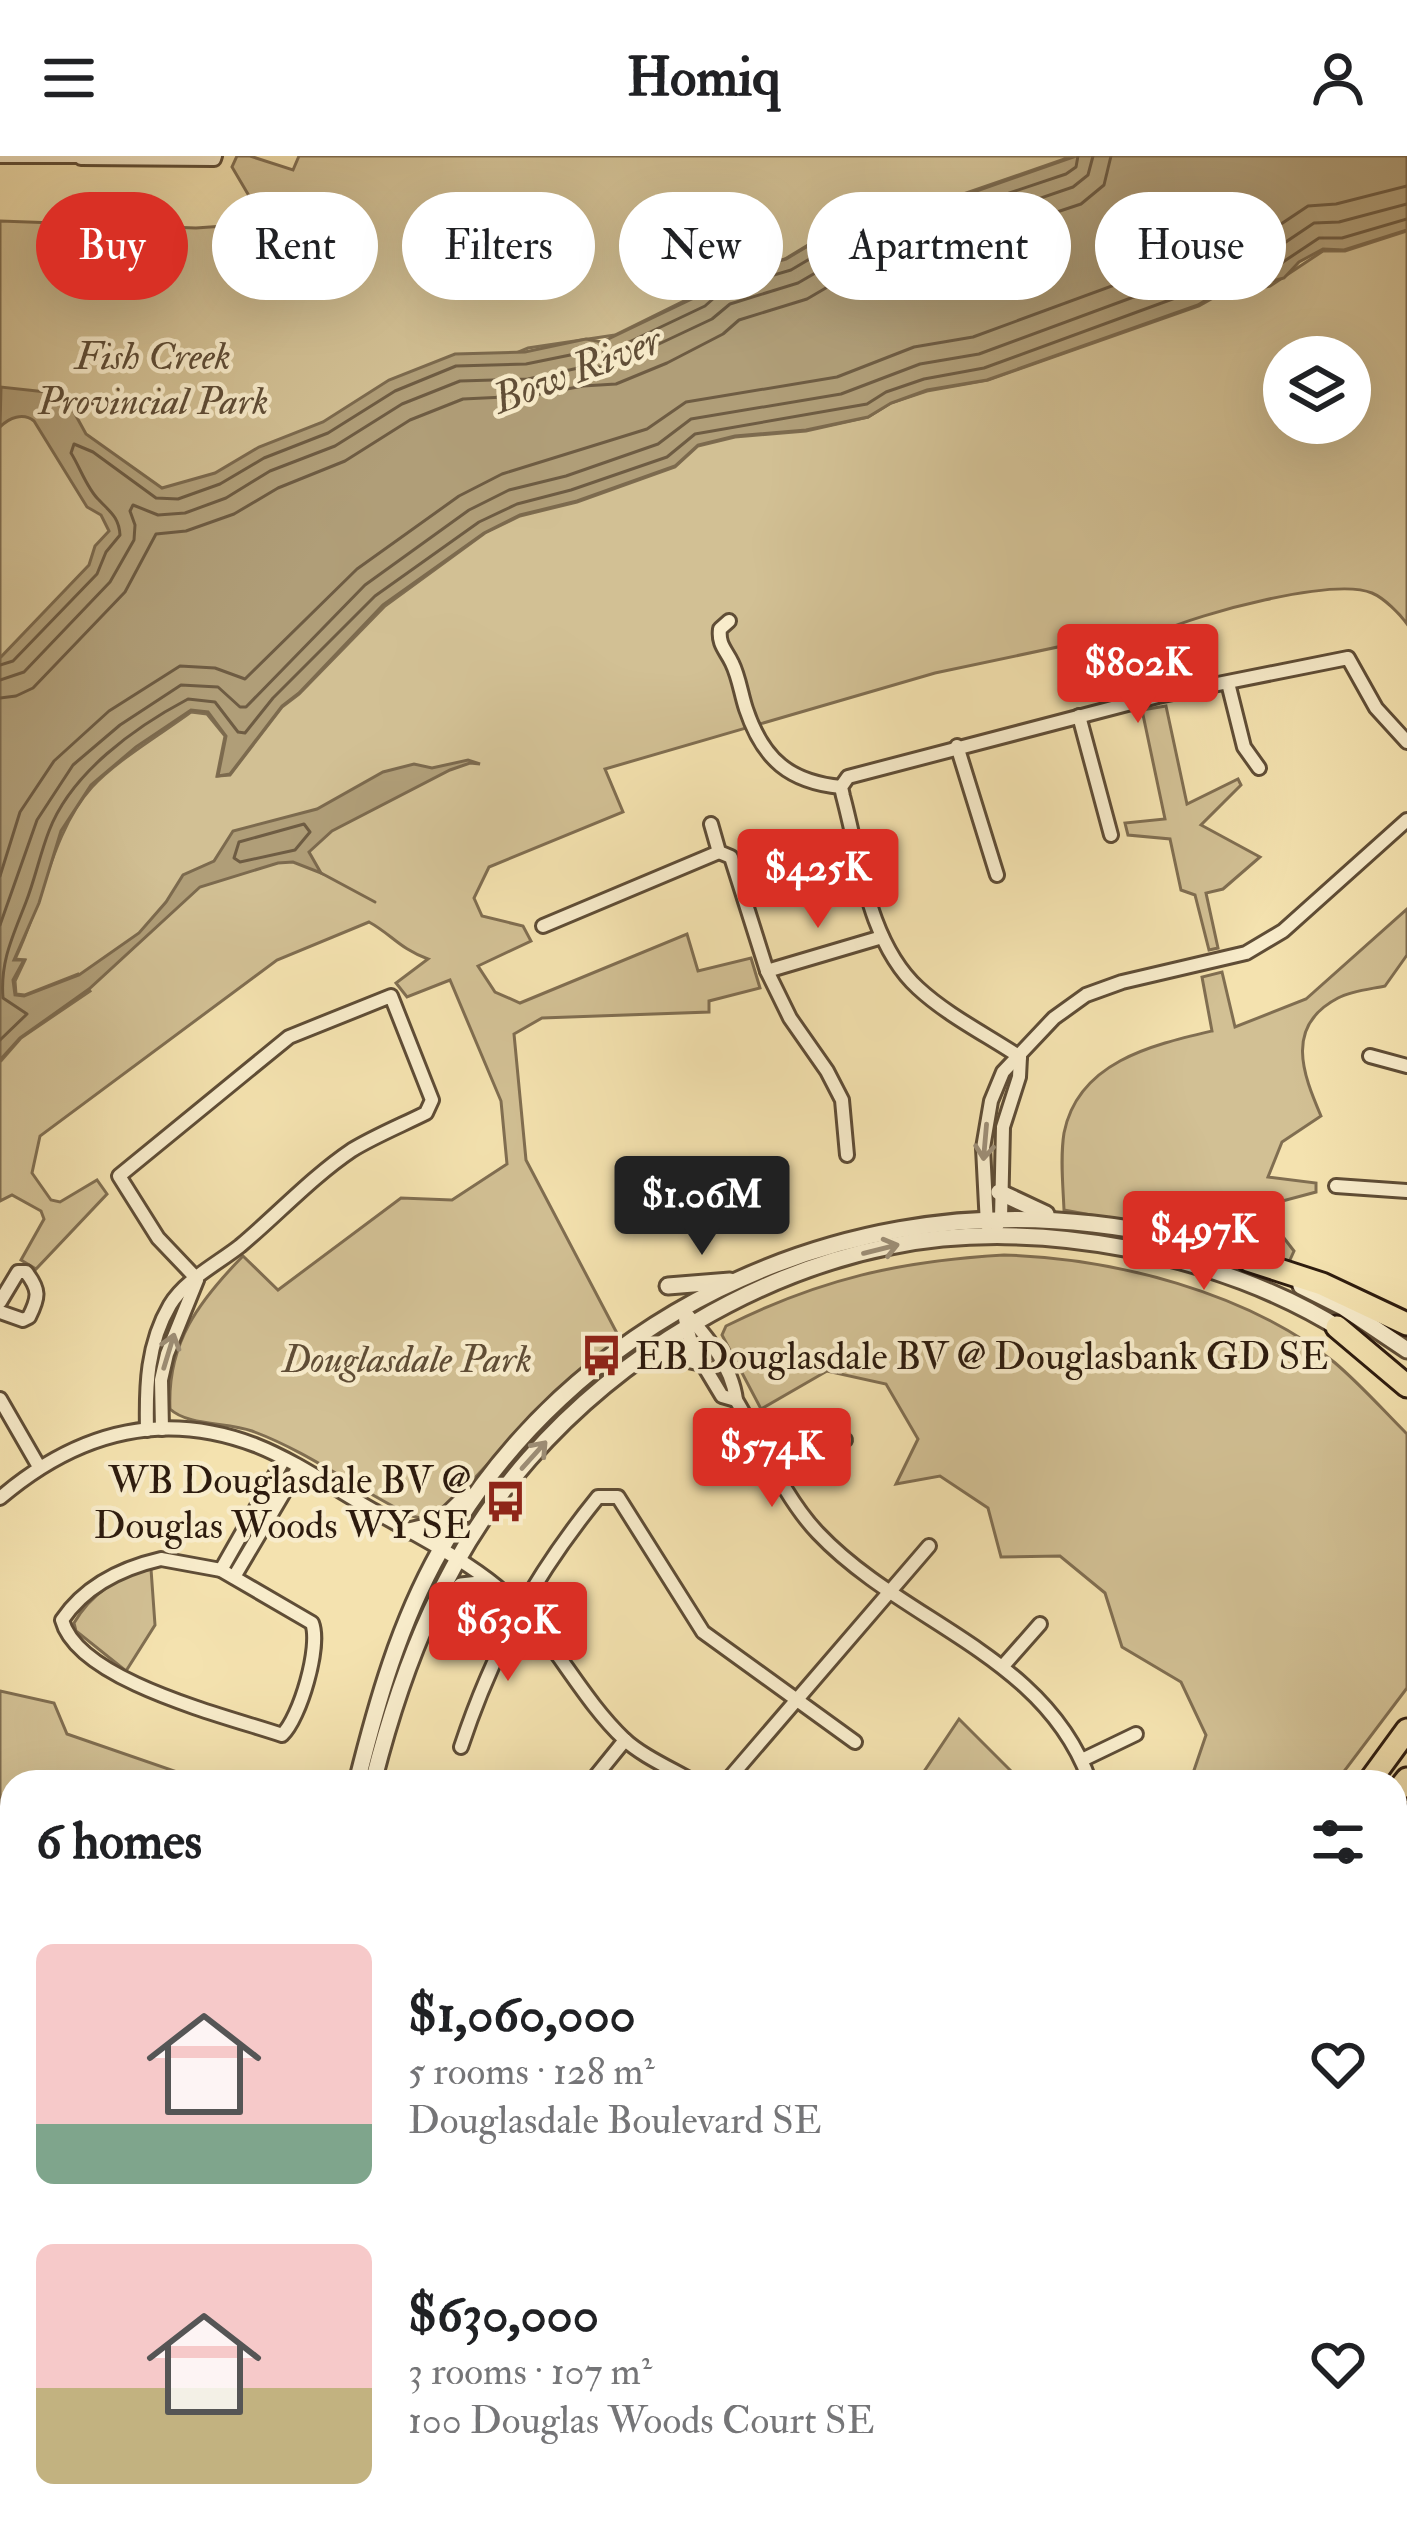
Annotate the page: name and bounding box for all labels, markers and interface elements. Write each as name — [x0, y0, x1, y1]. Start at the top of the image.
text: Homiq — [627, 44, 780, 112]
icon: menu — [36, 45, 102, 111]
icon: person — [1305, 45, 1371, 111]
chip: Buy — [36, 192, 188, 300]
chip: Rent — [212, 192, 378, 300]
chip: Filters — [402, 192, 595, 300]
chip: New — [619, 192, 783, 300]
chip: Apartment — [807, 192, 1071, 300]
chip: House — [1095, 192, 1286, 300]
water label: Bow River — [484, 313, 671, 427]
park label: Fish Creek Provincial Park — [36, 332, 269, 426]
map controls — [1263, 336, 1371, 444]
button: layers — [1263, 336, 1371, 444]
pin: $802K — [1054, 624, 1222, 726]
text: $802K — [1084, 638, 1192, 687]
pin: $425K — [734, 829, 902, 931]
text: $425K — [764, 843, 872, 892]
one-way arrow — [973, 1122, 996, 1161]
pin: $1.06M — [604, 1156, 800, 1258]
text: $1.06M — [642, 1170, 762, 1219]
pin: $497K — [1120, 1191, 1288, 1293]
text: $497K — [1150, 1205, 1258, 1254]
one-way arrow — [861, 1237, 899, 1259]
place label: EB Douglasdale BV @ Douglasbank GD SE — [635, 1332, 1328, 1381]
one-way arrow — [159, 1333, 181, 1371]
bus stop icon: EB Douglasdale BV @ Douglasbank GD SE — [578, 1333, 624, 1379]
park label: Douglasdale Park — [280, 1335, 532, 1384]
pin: $574K — [688, 1408, 856, 1510]
text: $574K — [720, 1422, 824, 1471]
one-way arrow — [520, 1440, 547, 1470]
place label: WB Douglasdale BV @ Douglas Woods WY SE — [94, 1456, 471, 1550]
bus stop icon: WB Douglasdale BV @ Douglas Woods WY SE — [482, 1479, 528, 1525]
pin: $630K — [424, 1582, 592, 1684]
text: $630K — [456, 1596, 560, 1645]
icon: filters — [1305, 1809, 1371, 1875]
text: 6 homes — [36, 1810, 202, 1874]
text: $1,060,000 — [408, 1983, 636, 2047]
icon: home — [132, 1992, 276, 2136]
icon: heart — [1305, 2031, 1371, 2097]
text: 5 rooms · 128 m² — [408, 2047, 654, 2096]
text: Douglasdale Boulevard SE — [408, 2096, 822, 2145]
text: $630,000 — [408, 2283, 599, 2347]
icon: home — [132, 2292, 276, 2436]
icon: heart — [1305, 2331, 1371, 2397]
text: 3 rooms · 107 m² — [408, 2347, 652, 2396]
text: 100 Douglas Woods Court SE — [408, 2396, 875, 2445]

